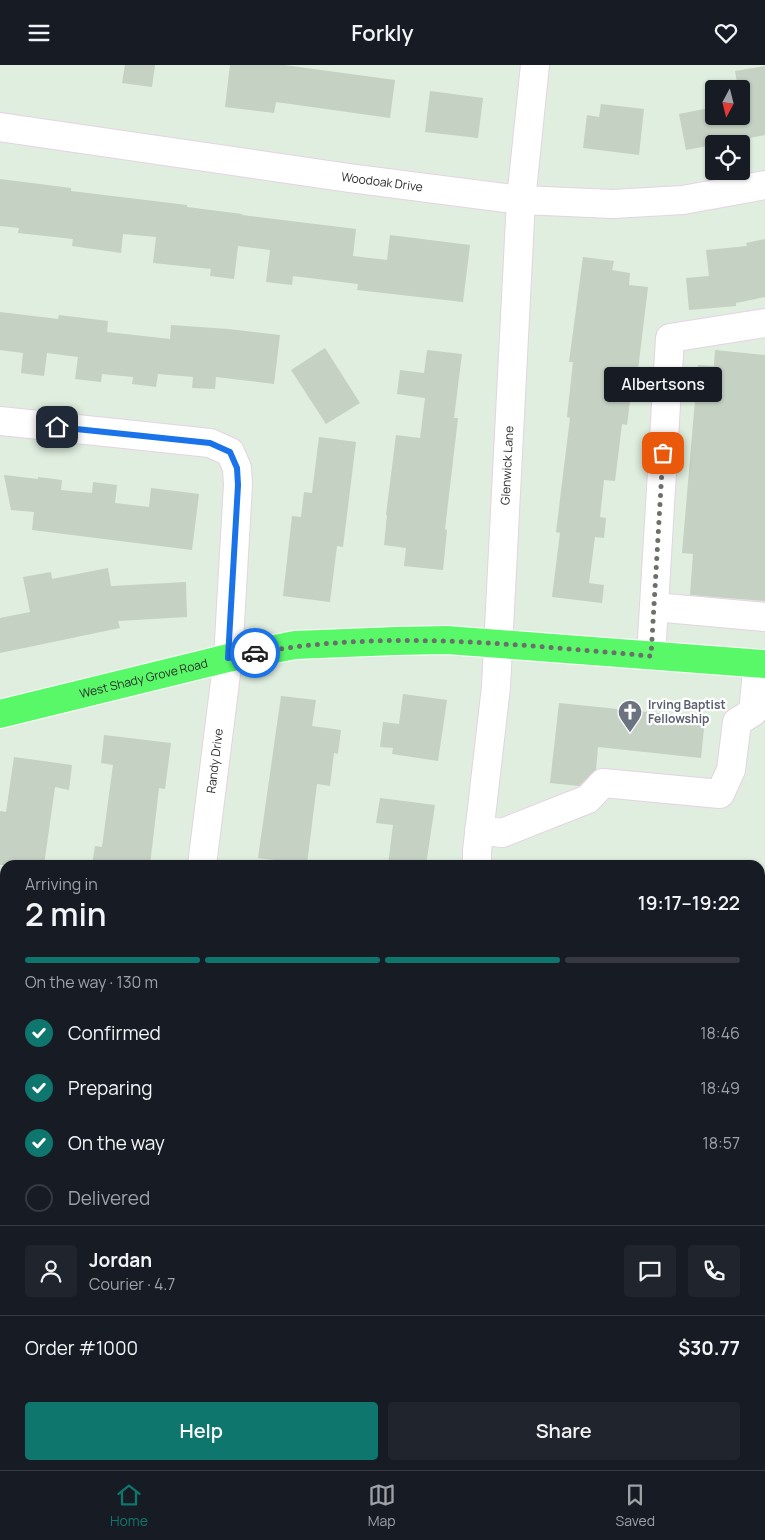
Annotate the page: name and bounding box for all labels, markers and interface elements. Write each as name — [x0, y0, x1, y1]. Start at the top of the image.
text: Forkly — [351, 18, 414, 48]
icon: menu — [25, 19, 53, 47]
icon: heart — [712, 19, 740, 47]
north arrow — [705, 80, 750, 125]
map controls — [705, 80, 750, 180]
button: locate — [705, 135, 750, 180]
street label: Woodoak Drive — [340, 168, 424, 195]
callout: Albertsons — [604, 368, 722, 403]
text: Albertsons — [621, 373, 705, 395]
pin — [36, 406, 78, 448]
icon: home — [43, 413, 71, 441]
street label: Glenwick Lane — [496, 425, 517, 505]
pin — [642, 432, 684, 474]
icon: bag — [649, 439, 677, 467]
courier — [230, 628, 280, 678]
icon: car — [241, 639, 269, 667]
street label: West Shady Grove Road — [78, 654, 209, 702]
place label: Irving Baptist Fellowship — [648, 696, 726, 727]
church icon: Irving Baptist Fellowship — [617, 699, 643, 733]
street label: Randy Drive — [202, 728, 227, 794]
text: Arriving in — [25, 873, 98, 895]
text: 19:17–19:22 — [638, 890, 740, 916]
text: 2 min — [25, 892, 107, 936]
text: On the way · 130 m — [25, 971, 158, 993]
icon: check — [25, 1019, 53, 1047]
text: Confirmed — [68, 1020, 161, 1046]
text: 18:46 — [700, 1022, 740, 1044]
icon: check — [25, 1074, 53, 1102]
text: Preparing — [68, 1075, 153, 1101]
text: 18:49 — [700, 1077, 740, 1099]
icon: check — [25, 1129, 53, 1157]
text: On the way — [68, 1130, 165, 1156]
text: 18:57 — [702, 1132, 740, 1154]
text: Delivered — [68, 1185, 150, 1211]
button: person — [25, 1245, 77, 1297]
button: chat — [624, 1245, 676, 1297]
button: phone — [688, 1245, 740, 1297]
text: Jordan — [89, 1247, 152, 1273]
text: Courier · 4.7 — [89, 1273, 175, 1295]
text: Order #1000 — [25, 1335, 138, 1361]
text: $30.77 — [678, 1335, 740, 1361]
button: Help — [25, 1402, 378, 1460]
button: Share — [388, 1402, 740, 1460]
tab: Home — [110, 1481, 148, 1530]
tab: Map — [368, 1481, 396, 1530]
tab: Saved — [616, 1481, 655, 1530]

